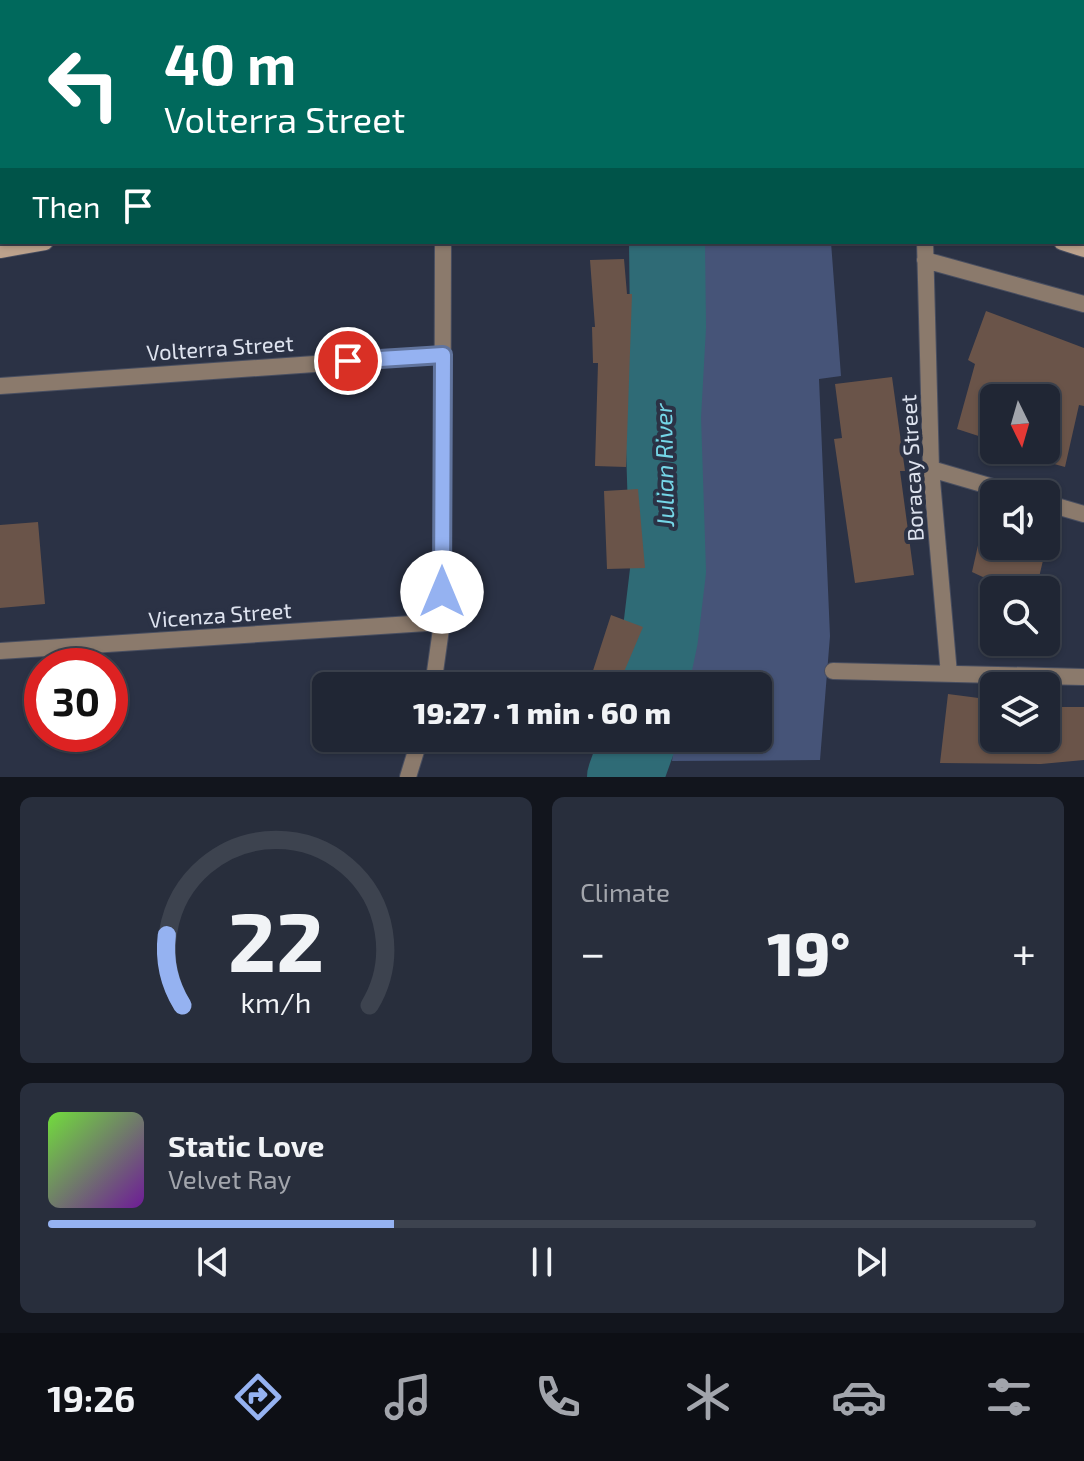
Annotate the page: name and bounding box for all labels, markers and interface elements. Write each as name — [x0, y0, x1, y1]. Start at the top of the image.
text: 40 m — [164, 29, 296, 96]
icon: left — [32, 32, 136, 136]
text: Volterra Street — [164, 97, 405, 140]
icon: arrive — [116, 184, 160, 228]
text: Then — [32, 188, 100, 224]
pin — [314, 327, 382, 395]
street label: Volterra Street — [145, 329, 294, 365]
icon: arrive — [326, 339, 370, 383]
north arrow — [980, 384, 1060, 464]
map controls — [980, 384, 1060, 752]
street label: Boracay Street — [894, 394, 928, 542]
water label: Julian River — [648, 403, 679, 528]
button: sound — [980, 480, 1060, 560]
position arrow — [400, 550, 484, 634]
button: search — [980, 576, 1060, 656]
street label: Vicenza Street — [148, 596, 292, 632]
speed limit sign: 30 — [24, 648, 128, 752]
button: layers — [980, 672, 1060, 752]
text: 19:27 · 1 min · 60 m — [413, 694, 671, 730]
text: Climate — [580, 876, 670, 907]
text: 22 — [228, 889, 324, 989]
text: 19° — [767, 916, 850, 988]
text: − — [580, 925, 606, 978]
text: + — [1012, 925, 1036, 978]
text: km/h — [241, 984, 311, 1019]
text: Static Love — [168, 1127, 324, 1163]
text: Velvet Ray — [168, 1163, 291, 1194]
icon: previous — [191, 1240, 235, 1284]
icon: pause — [520, 1240, 564, 1284]
icon: next — [849, 1240, 893, 1284]
icon: directions — [230, 1369, 286, 1425]
icon: music — [380, 1369, 436, 1425]
icon: phone — [530, 1369, 586, 1425]
icon: climate — [680, 1369, 736, 1425]
icon: car — [831, 1369, 887, 1425]
icon: filters — [981, 1369, 1037, 1425]
text: 19:26 — [47, 1376, 135, 1419]

